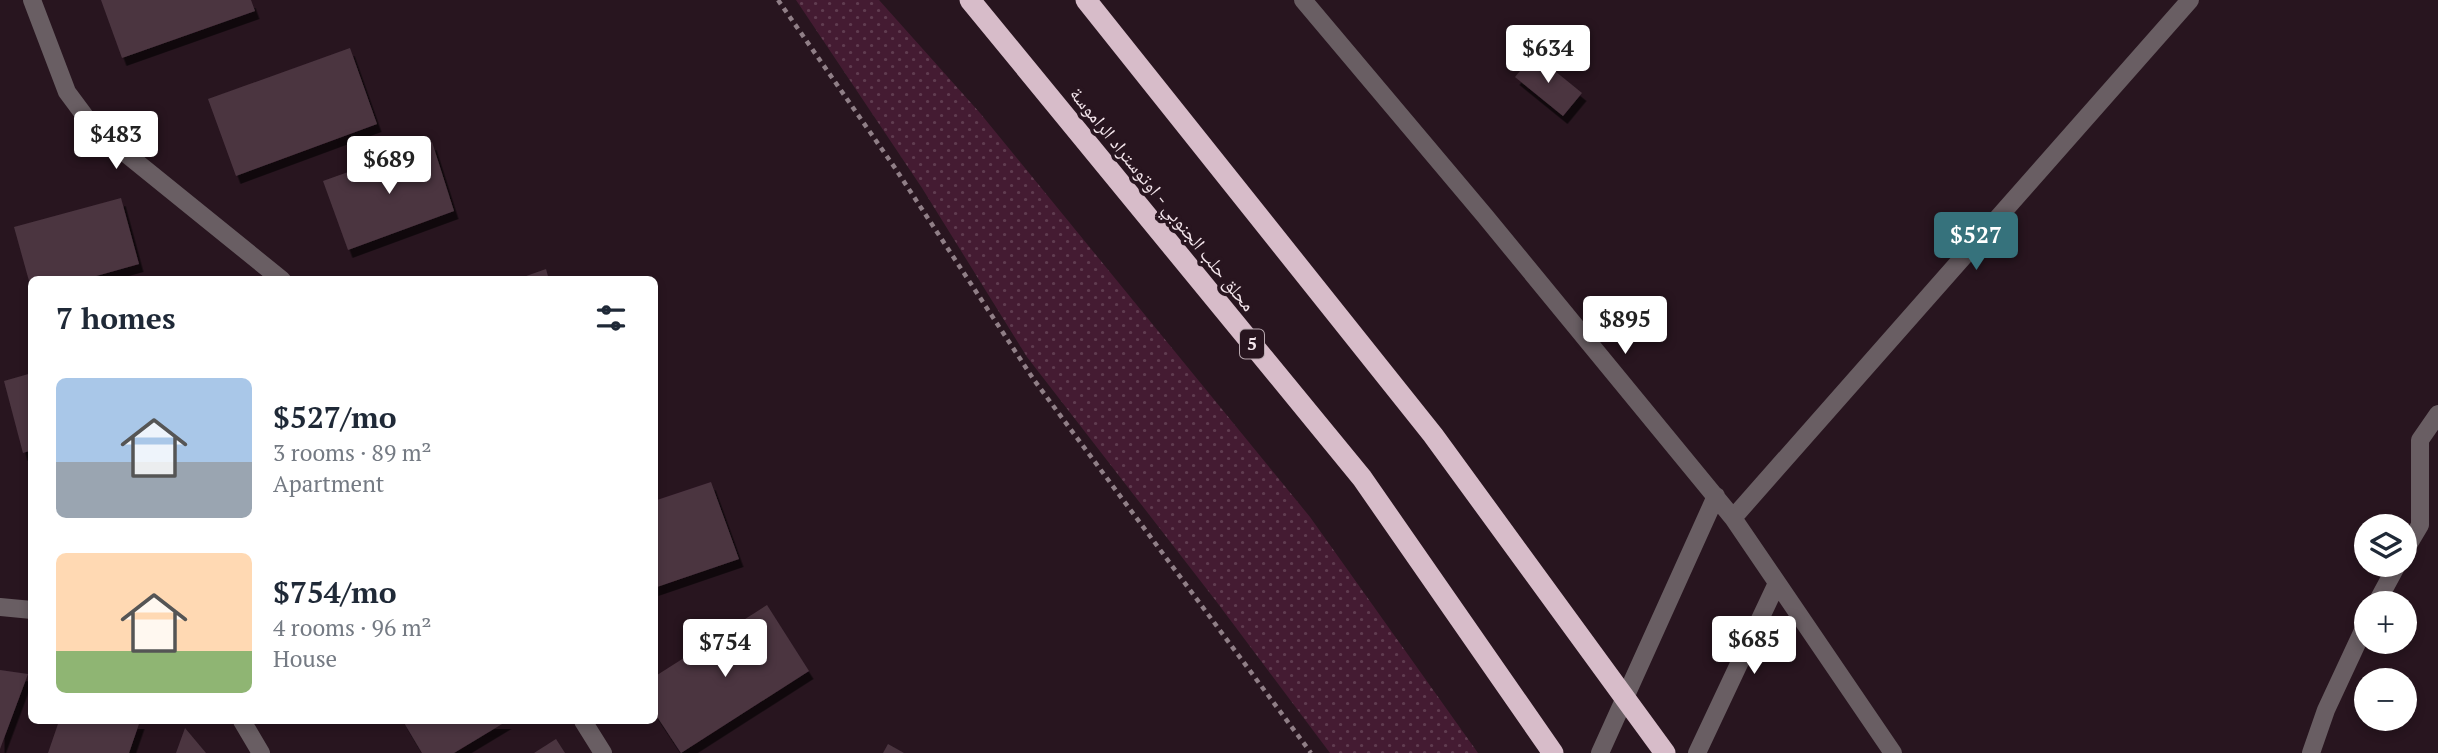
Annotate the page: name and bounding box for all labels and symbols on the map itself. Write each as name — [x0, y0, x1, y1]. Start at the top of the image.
pin: $634 — [1507, 25, 1589, 85]
street label: محلق حلب الجنوبي - اوتوستراد الراموسة — [1062, 81, 1262, 318]
pin: $483 — [75, 111, 157, 171]
pin: $689 — [348, 136, 430, 196]
pin: $527 — [1935, 212, 2017, 272]
pin: $895 — [1584, 296, 1666, 356]
road number: 5 — [1240, 330, 1264, 358]
pin: $685 — [1713, 616, 1795, 676]
pin: $754 — [684, 620, 766, 679]

